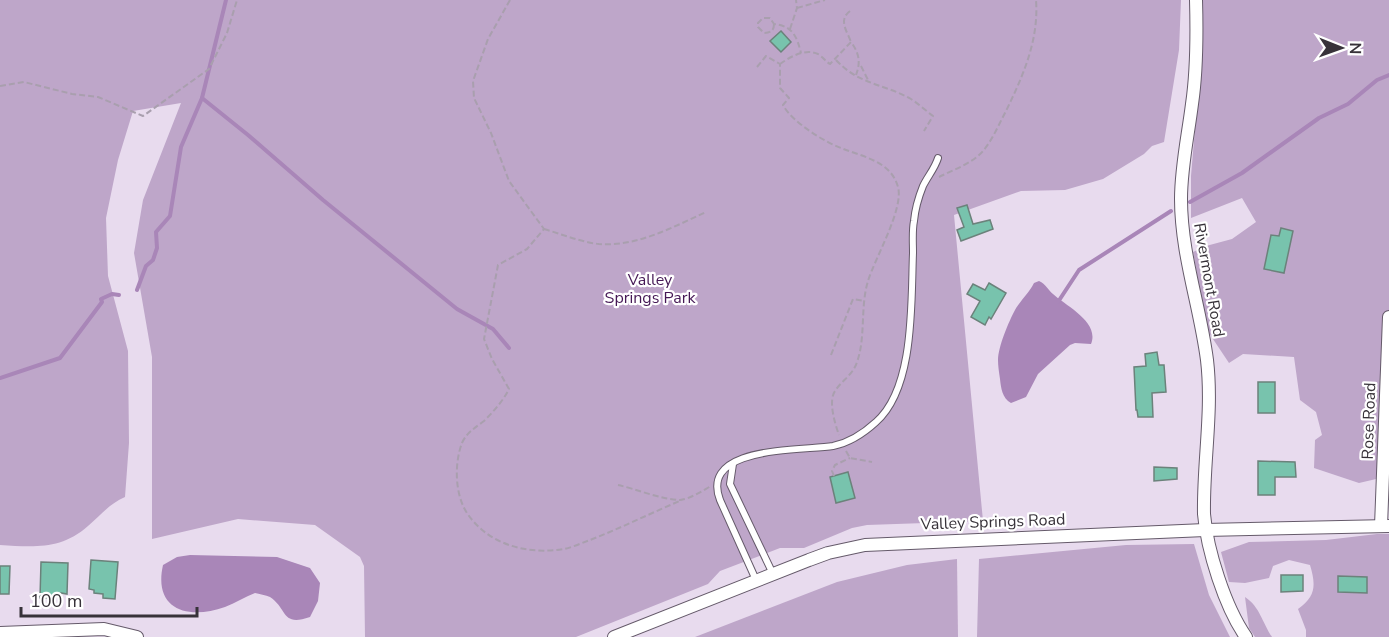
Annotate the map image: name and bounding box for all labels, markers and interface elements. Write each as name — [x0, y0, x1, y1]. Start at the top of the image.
north arrow — [1311, 18, 1371, 78]
text: N — [1344, 42, 1366, 54]
street label: Rivermont Road — [1188, 221, 1230, 339]
park label: Valley Springs Park — [605, 269, 696, 309]
street label: Rose Road — [1357, 382, 1381, 460]
street label: Valley Springs Road — [919, 508, 1066, 536]
scale bar — [21, 580, 196, 618]
text: 100 m — [30, 589, 82, 613]

